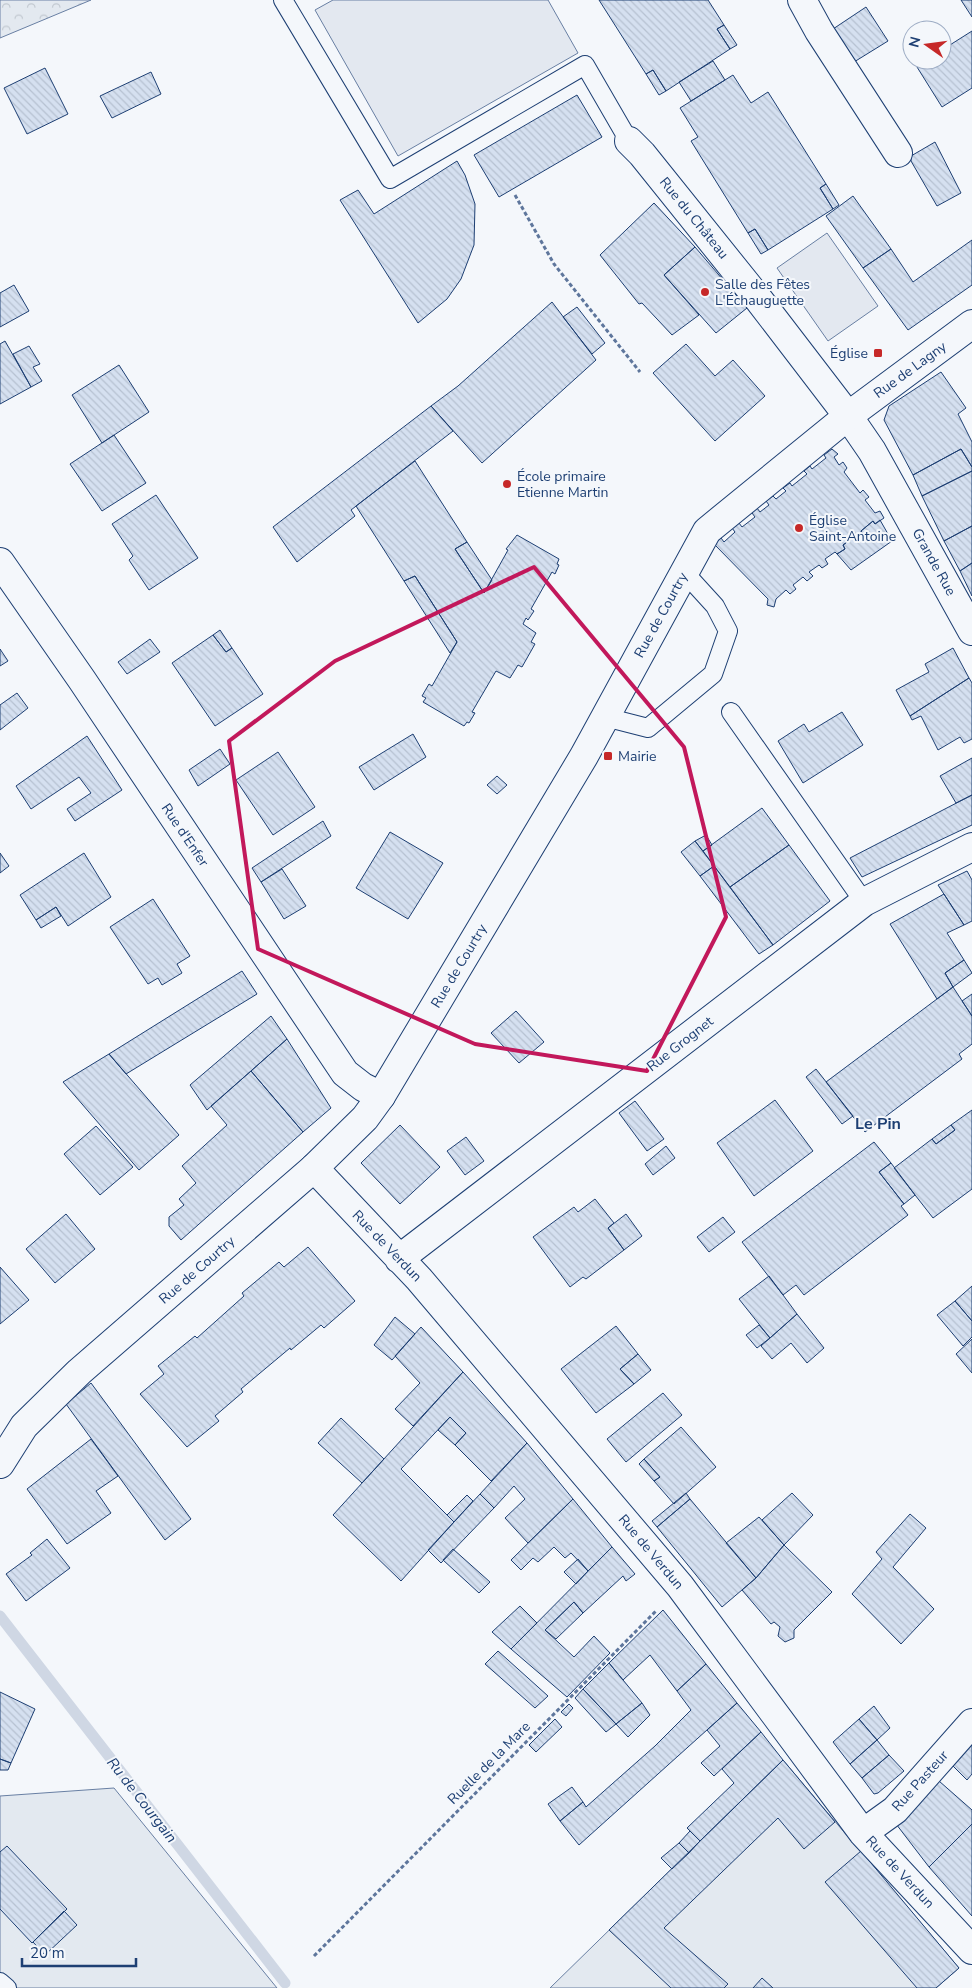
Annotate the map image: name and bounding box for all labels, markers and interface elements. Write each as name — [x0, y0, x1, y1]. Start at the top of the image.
north arrow — [902, 20, 952, 70]
text: N — [904, 35, 925, 49]
street label: Rue du Château — [655, 173, 733, 263]
place label: Salle des Fêtes L'Échauguette — [715, 275, 810, 310]
marker: Salle des Fêtes L'Échauguette — [699, 286, 711, 298]
street label: Rue de Lagny — [870, 337, 951, 403]
place label: Église — [830, 344, 868, 363]
marker: Église — [872, 347, 884, 359]
place label: École primaire Etienne Martin — [517, 467, 609, 502]
marker: École primaire Etienne Martin — [501, 478, 513, 490]
place label: Église Saint-Antoine — [809, 511, 896, 546]
marker: Église Saint-Antoine — [793, 522, 805, 534]
street label: Grande Rue — [908, 525, 960, 599]
street label: Rue de Courtry — [630, 568, 693, 661]
place label: Mairie — [618, 747, 656, 766]
marker: Mairie — [602, 750, 614, 762]
street label: Rue d'Enfer — [157, 800, 213, 870]
street label: Rue de Courtry — [426, 920, 492, 1012]
street label: Rue Grognet — [643, 1012, 717, 1076]
district label: Le Pin — [855, 1113, 901, 1135]
street label: Rue de Verdun — [348, 1206, 426, 1286]
street label: Rue de Courtry — [155, 1231, 240, 1308]
street label: Rue de Verdun — [614, 1510, 688, 1594]
street label: Ruelle de la Mare — [443, 1717, 535, 1809]
street label: Rue Pasteur — [888, 1746, 952, 1816]
water label: Ru de Courgain — [102, 1753, 182, 1847]
street label: Rue de Verdun — [861, 1832, 939, 1912]
scale bar — [22, 1936, 136, 1968]
text: 20 m — [30, 1943, 65, 1963]

